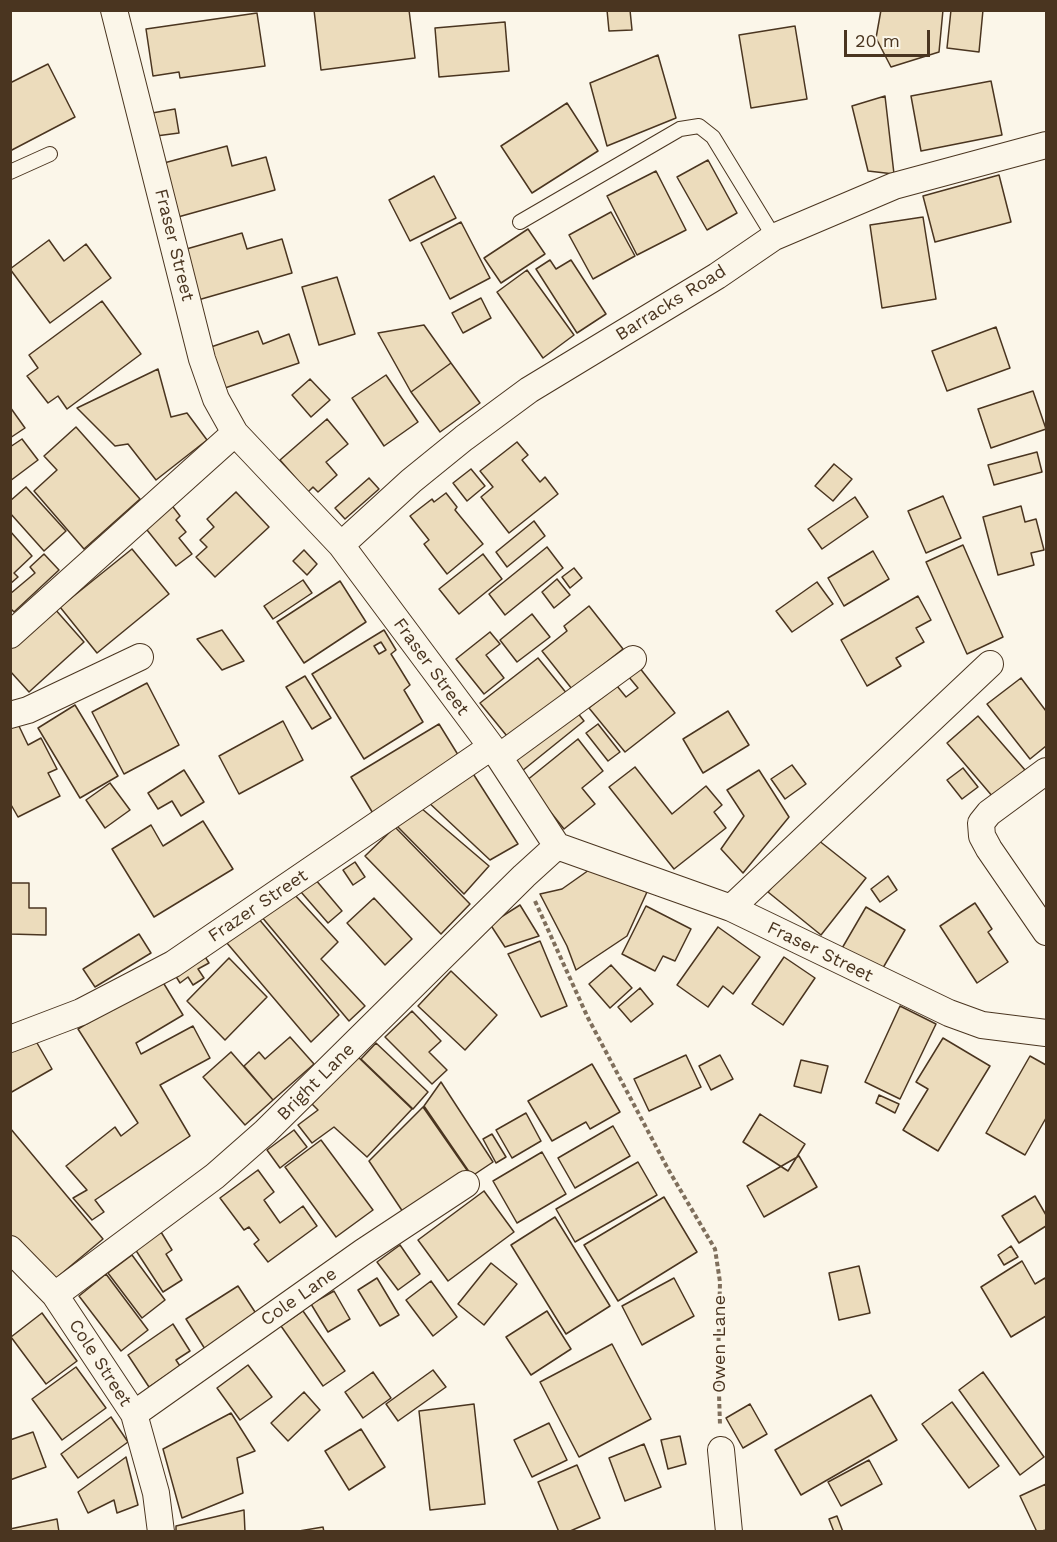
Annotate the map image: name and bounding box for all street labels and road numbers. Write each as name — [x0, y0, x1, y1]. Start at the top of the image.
street label: Fraser Street — [150, 187, 198, 303]
street label: Barracks Road — [612, 260, 730, 346]
street label: Fraser Street — [388, 614, 474, 720]
street label: Frazer Street — [204, 865, 312, 947]
street label: Fraser Street — [764, 917, 876, 987]
street label: Bright Lane — [273, 1039, 359, 1125]
street label: Cole Lane — [257, 1263, 341, 1331]
street label: Owen Lane — [709, 1295, 731, 1393]
street label: Cole Street — [64, 1315, 136, 1411]

